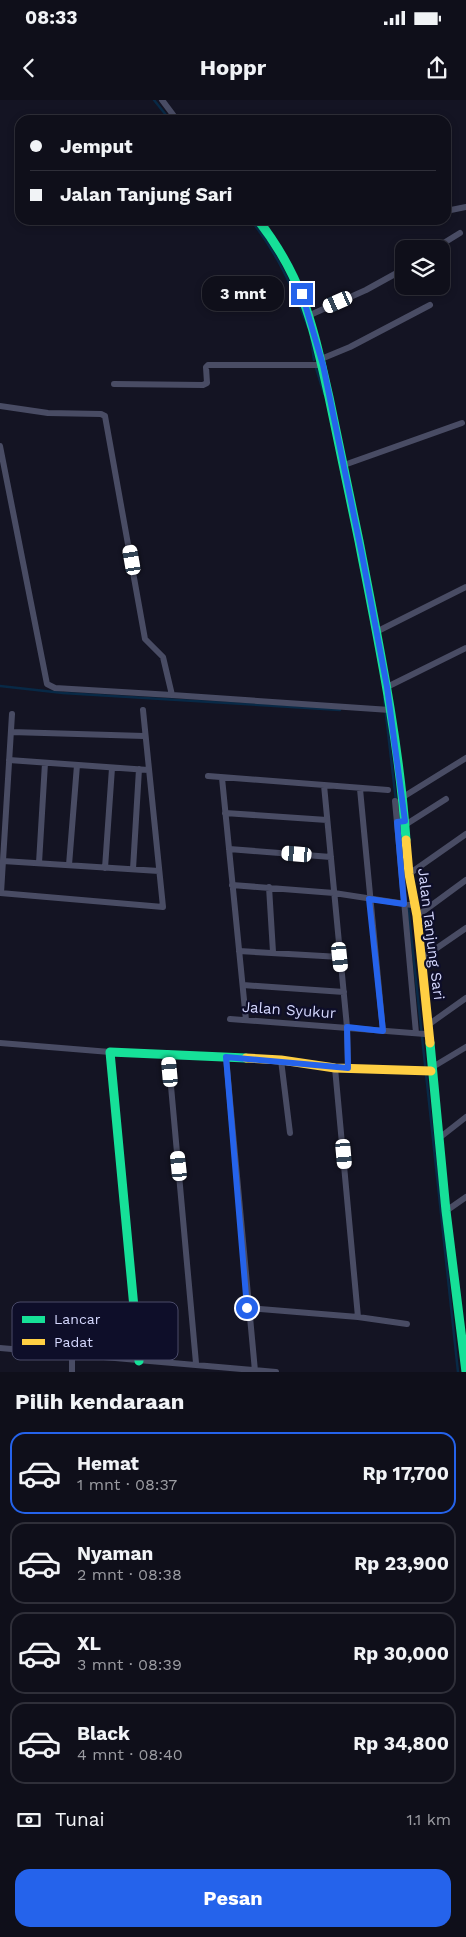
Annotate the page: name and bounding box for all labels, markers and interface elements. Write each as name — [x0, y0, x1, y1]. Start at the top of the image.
text: 08:33 — [25, 6, 77, 29]
icon: back — [15, 54, 43, 82]
icon: share — [423, 54, 451, 82]
text: Hoppr — [200, 55, 266, 80]
text: Jemput — [60, 135, 133, 158]
text: Jalan Tanjung Sari — [60, 183, 232, 206]
map controls — [395, 240, 450, 295]
button: layers — [395, 240, 450, 295]
callout: 3 mnt — [202, 276, 284, 312]
route end — [291, 283, 313, 305]
text: 3 mnt — [220, 284, 266, 303]
car — [321, 289, 354, 315]
car — [122, 544, 141, 576]
car — [281, 845, 312, 863]
street label: Jalan Tanjung Sari — [414, 867, 448, 1001]
car — [330, 941, 349, 973]
street label: Jalan Syukur — [241, 998, 337, 1022]
car — [161, 1056, 178, 1088]
car — [335, 1138, 352, 1170]
car — [169, 1150, 188, 1182]
route start — [236, 1297, 258, 1319]
legend — [12, 1302, 178, 1360]
text: Lancar — [54, 1311, 101, 1327]
text: Padat — [54, 1334, 93, 1350]
text: Pilih kendaraan — [15, 1389, 184, 1414]
icon: car — [17, 1451, 62, 1496]
text: Hemat — [77, 1452, 139, 1475]
text: Rp 17,700 — [362, 1462, 449, 1485]
text: 1 mnt · 08:37 — [77, 1475, 177, 1494]
icon: car — [17, 1541, 62, 1586]
text: Nyaman — [77, 1542, 153, 1565]
text: Rp 23,900 — [354, 1552, 449, 1575]
text: 2 mnt · 08:38 — [77, 1565, 182, 1584]
icon: car — [17, 1631, 62, 1676]
text: XL — [77, 1632, 101, 1655]
text: Rp 30,000 — [353, 1642, 449, 1665]
text: 3 mnt · 08:39 — [77, 1655, 182, 1674]
icon: car — [17, 1721, 62, 1766]
text: Black — [77, 1722, 130, 1745]
text: Rp 34,800 — [353, 1732, 449, 1755]
text: 4 mnt · 08:40 — [77, 1745, 183, 1764]
icon: cash — [15, 1806, 43, 1834]
text: Tunai — [55, 1808, 105, 1831]
text: 1.1 km — [406, 1810, 451, 1829]
button: Pesan — [15, 1869, 451, 1927]

